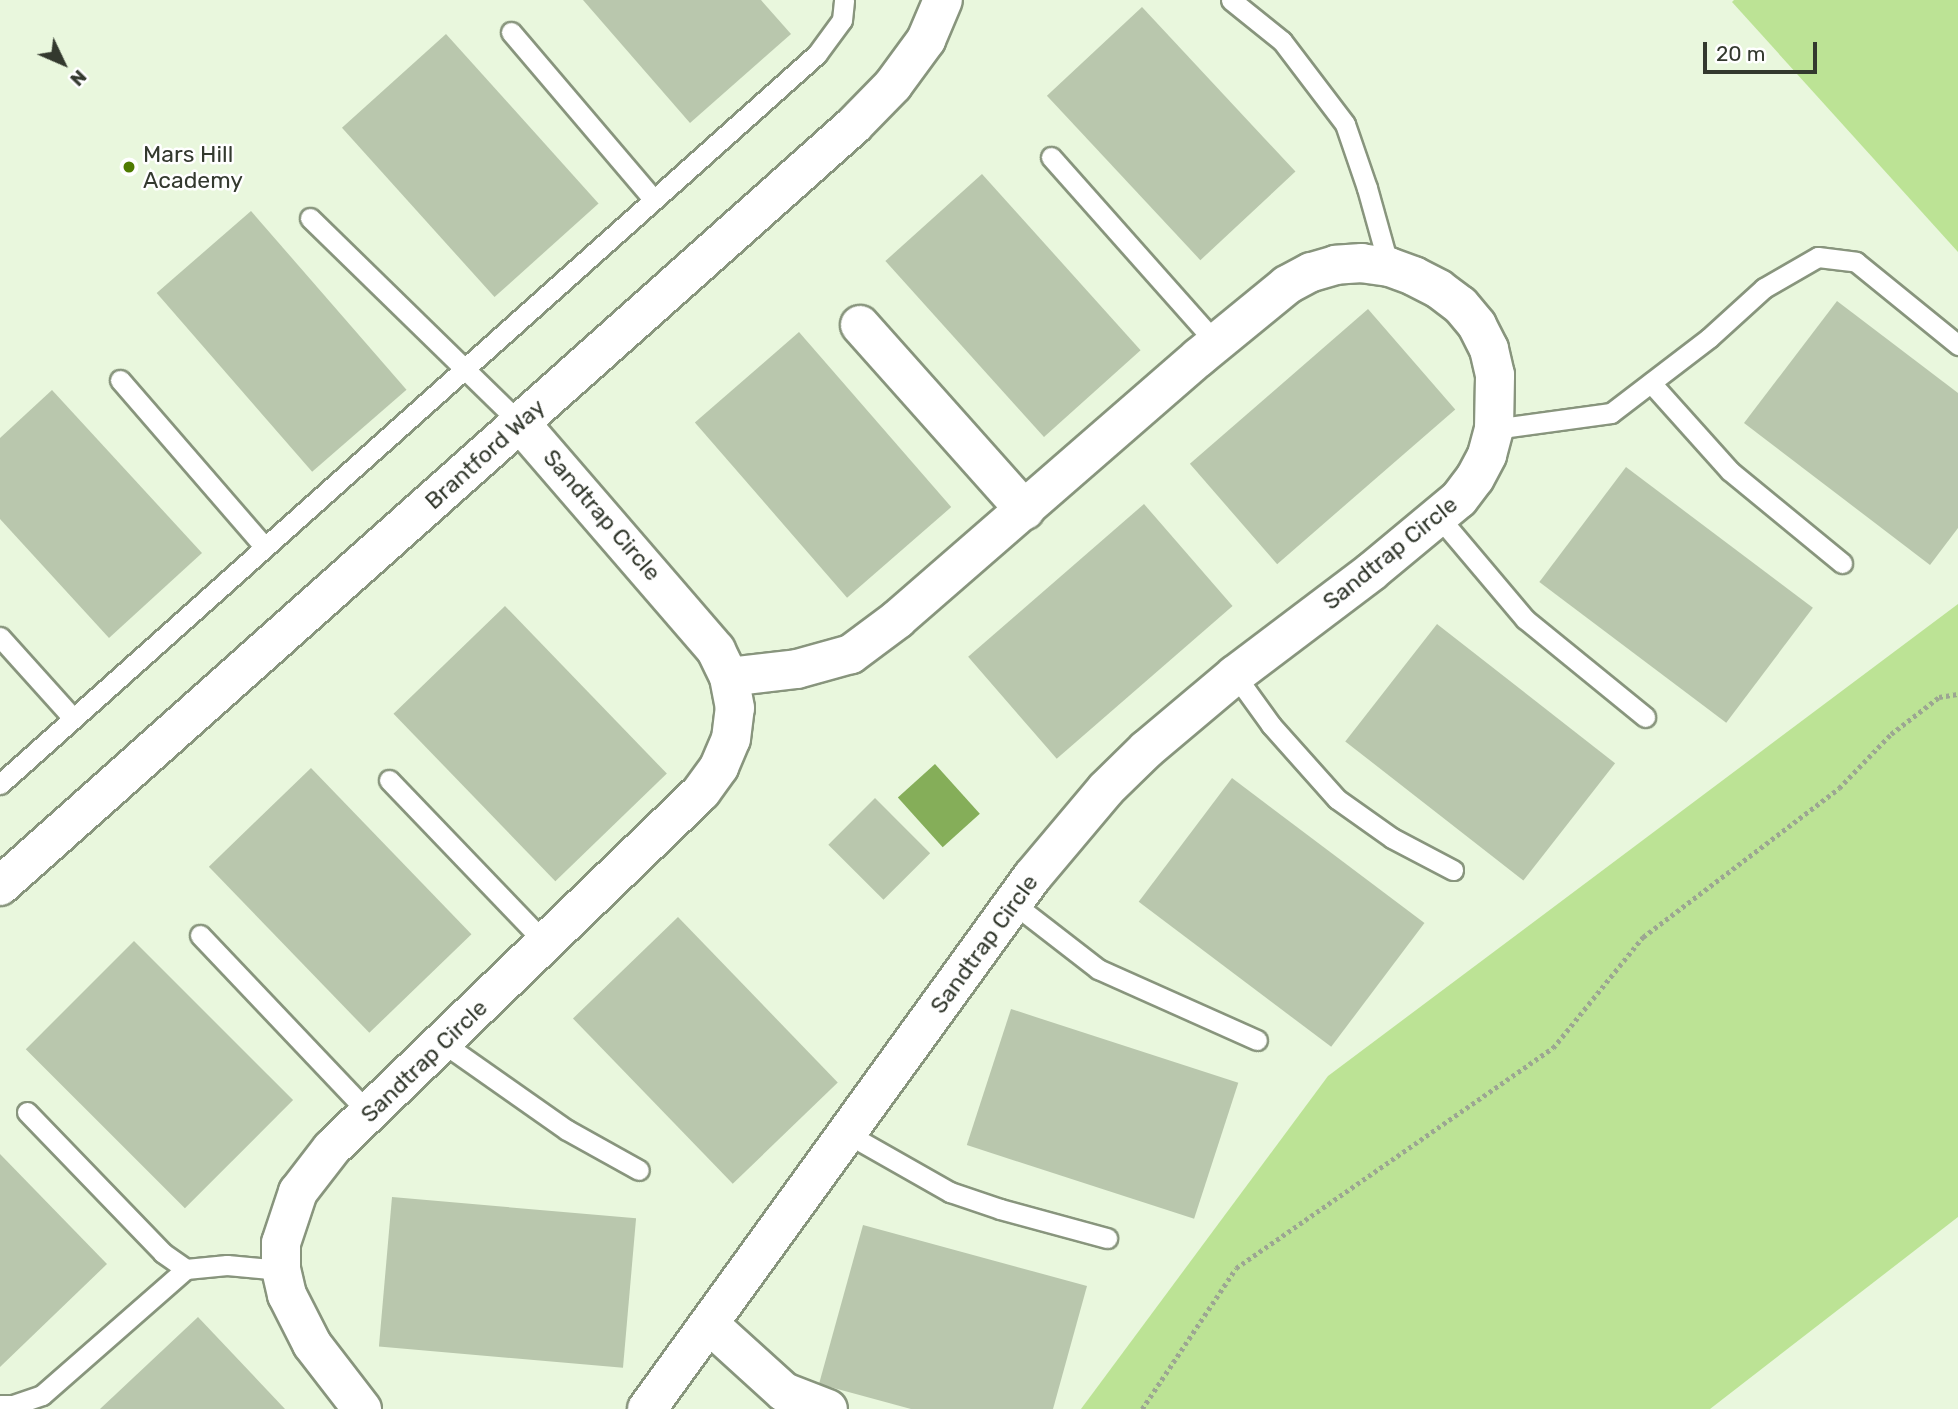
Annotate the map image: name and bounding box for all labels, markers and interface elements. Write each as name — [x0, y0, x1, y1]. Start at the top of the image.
north arrow — [28, 28, 98, 98]
scale bar — [1706, 28, 1820, 72]
text: 20 m — [1716, 41, 1765, 66]
text: N — [65, 65, 91, 91]
place label: Mars Hill Academy — [143, 140, 243, 194]
marker: Mars Hill Academy — [121, 159, 137, 175]
street label: Brantford Way — [419, 393, 551, 515]
street label: Sandtrap Circle — [538, 444, 666, 586]
street label: Sandtrap Circle — [1317, 490, 1463, 616]
street label: Sandtrap Circle — [924, 869, 1044, 1019]
street label: Sandtrap Circle — [355, 994, 493, 1128]

